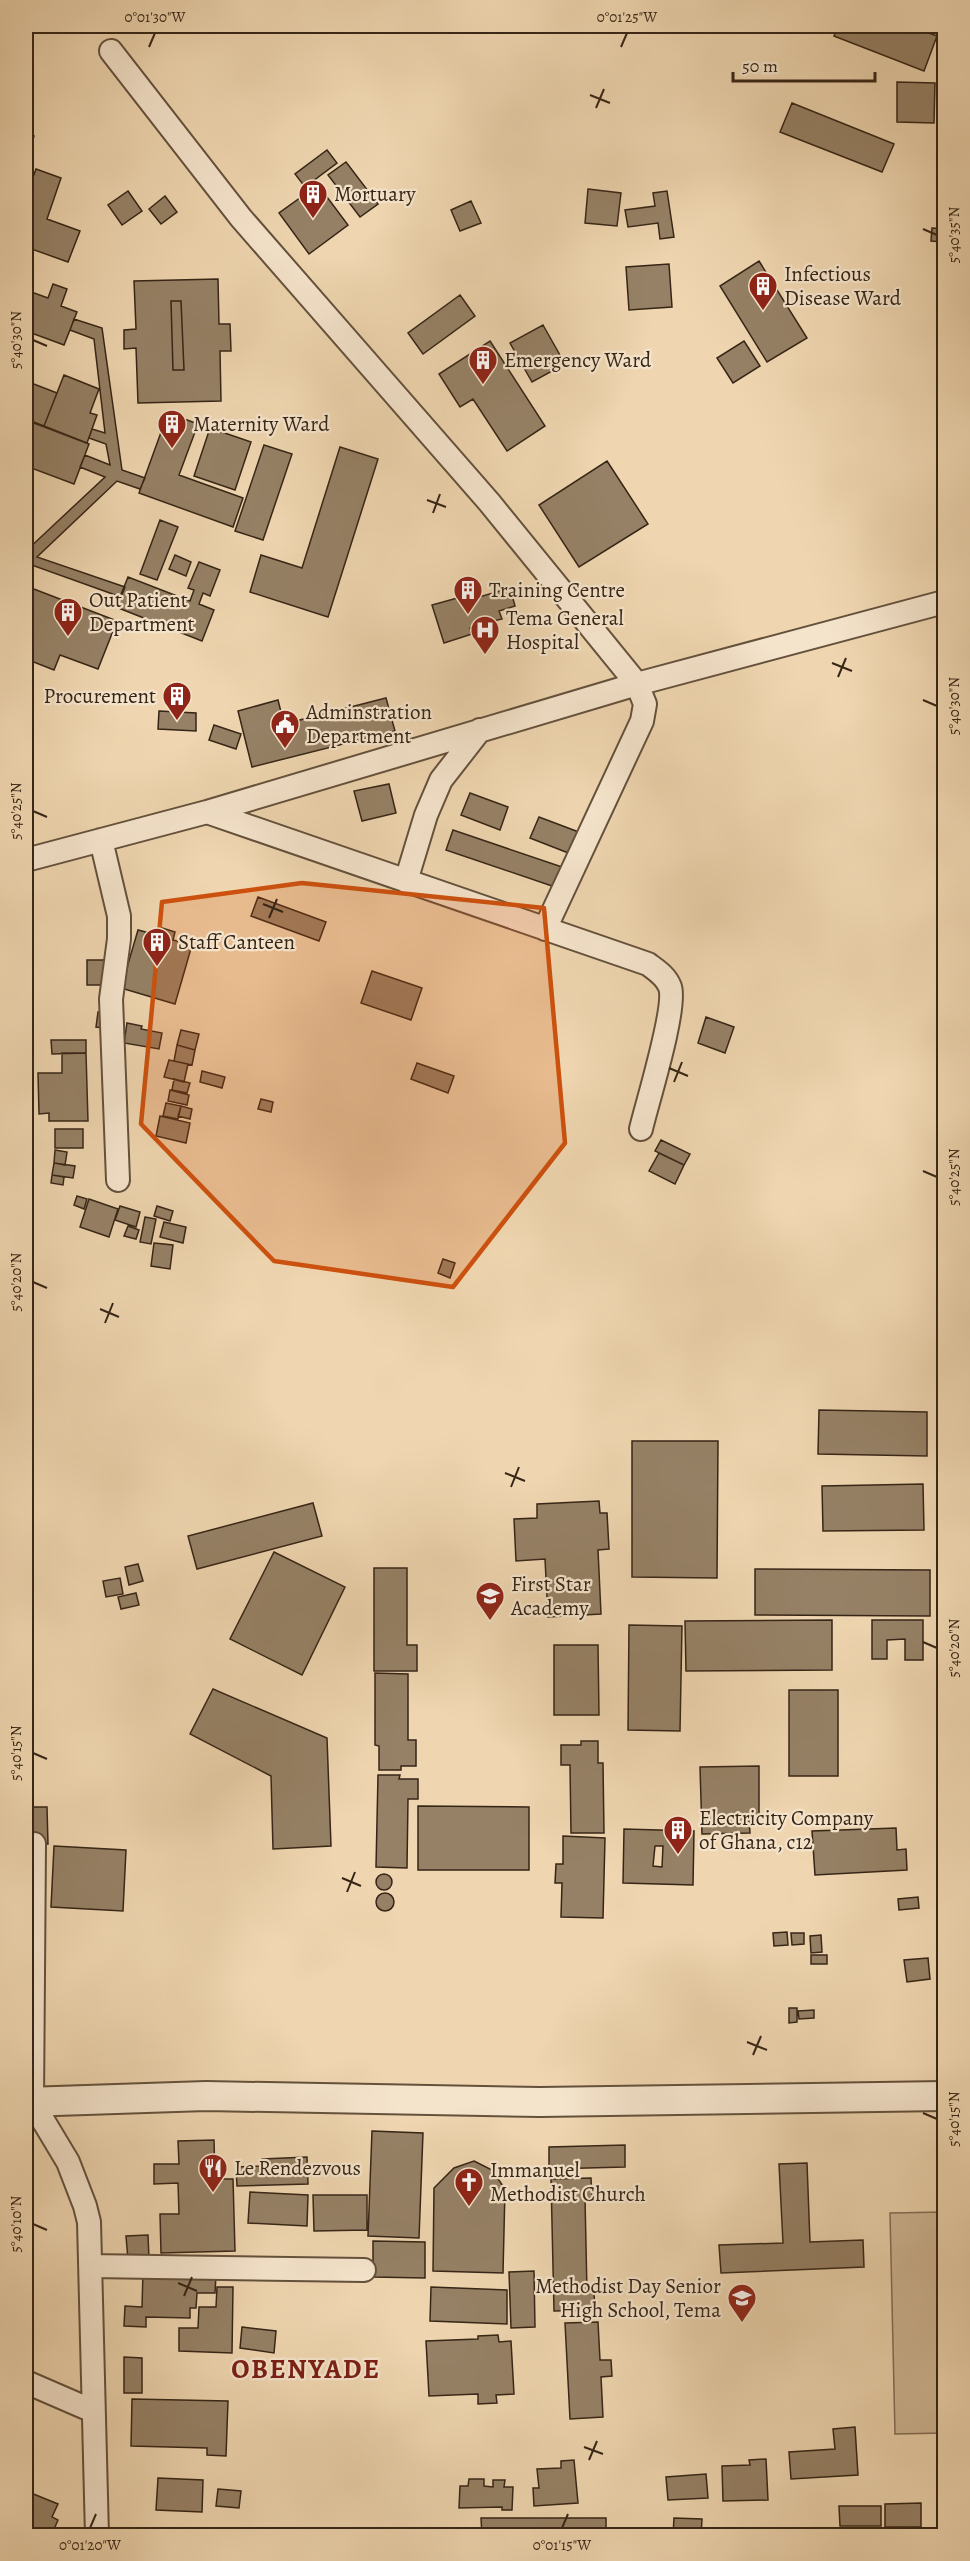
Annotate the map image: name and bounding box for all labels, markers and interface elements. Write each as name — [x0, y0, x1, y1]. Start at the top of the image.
text: 0°01'30"W — [125, 7, 186, 27]
text: 0°01'25"W — [597, 7, 657, 27]
scale bar — [733, 45, 876, 83]
text: 50 m — [742, 54, 778, 78]
building icon: Mortuary — [297, 178, 329, 220]
place label: Mortuary — [334, 180, 416, 208]
text: 5°40'35"N — [944, 207, 964, 263]
place label: Infectious Disease Ward — [784, 260, 902, 312]
building icon: Infectious Disease Ward — [747, 270, 779, 312]
text: 5°40'30"N — [6, 311, 26, 369]
building icon: Emergency Ward — [467, 344, 499, 386]
place label: Emergency Ward — [504, 346, 652, 374]
building icon: Maternity Ward — [156, 408, 188, 450]
place label: Maternity Ward — [193, 410, 330, 438]
building icon: Training Centre — [452, 574, 484, 616]
place label: Training Centre — [489, 576, 625, 604]
place label: Out Patient Department — [89, 586, 194, 638]
building icon: Out Patient Department — [52, 596, 84, 638]
place label: Tema General Hospital — [506, 604, 624, 656]
hospital icon: Tema General Hospital — [469, 614, 501, 656]
text: 5°40'30"N — [944, 677, 964, 735]
building icon: Procurement — [161, 680, 193, 722]
place label: Procurement — [44, 682, 156, 710]
place label: Adminstration Department — [305, 698, 432, 750]
public building icon: Adminstration Department — [269, 708, 301, 750]
text: 5°40'25"N — [6, 782, 26, 840]
building icon: Staff Canteen — [141, 926, 173, 968]
place label: Staff Canteen — [178, 928, 295, 956]
text: 5°40'25"N — [944, 1148, 964, 1206]
text: 5°40'20"N — [6, 1252, 26, 1311]
place label: First Star Academy — [510, 1570, 591, 1622]
school or university icon: First Star Academy — [474, 1580, 506, 1622]
text: 5°40'20"N — [944, 1618, 964, 1677]
text: 5°40'15"N — [6, 1725, 26, 1781]
place label: Electricity Company of Ghana, c12 — [699, 1804, 874, 1856]
building icon: Electricity Company of Ghana, c12 — [662, 1814, 694, 1856]
text: 5°40'15"N — [944, 2091, 964, 2147]
restaurant icon: Le Rendezvous — [197, 2152, 229, 2194]
place label: Le Rendezvous — [234, 2154, 361, 2182]
place label: Immanuel Methodist Church — [490, 2156, 646, 2208]
church icon: Immanuel Methodist Church — [453, 2166, 485, 2208]
text: 5°40'10"N — [6, 2195, 26, 2252]
place label: Methodist Day Senior High School, Tema — [535, 2272, 721, 2324]
school or university icon: Methodist Day Senior High School, Tema — [726, 2282, 758, 2324]
district label: OBENYADE — [231, 2351, 381, 2387]
text: 0°01'20"W — [59, 2535, 121, 2555]
text: 0°01'15"W — [533, 2535, 591, 2555]

